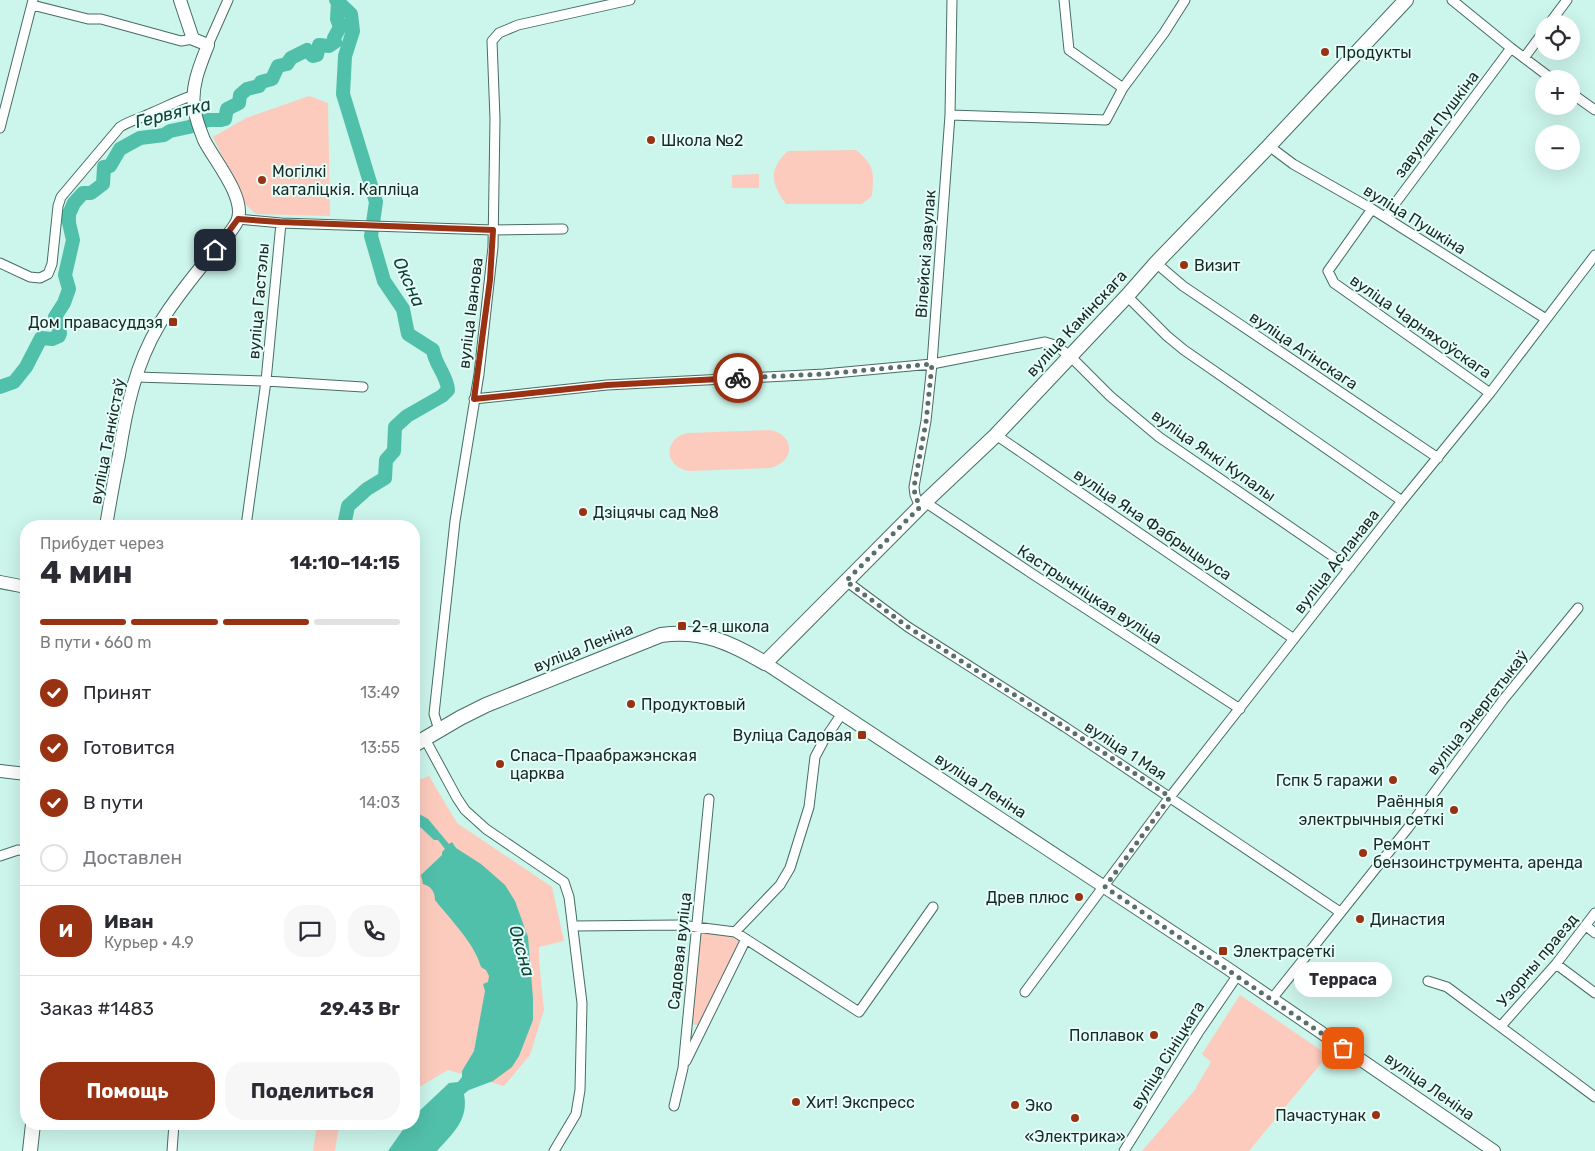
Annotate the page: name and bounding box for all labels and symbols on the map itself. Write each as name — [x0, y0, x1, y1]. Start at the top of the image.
place label: Продукты — [1335, 43, 1412, 62]
marker: Продукты — [1319, 46, 1331, 58]
street label: завулак Пушкіна — [1390, 67, 1483, 181]
water label: Гервятка — [133, 93, 214, 133]
place label: Школа №2 — [661, 131, 744, 150]
marker: Школа №2 — [645, 134, 657, 146]
place label: Могілкі каталіцкія. Капліца — [272, 162, 419, 199]
marker: Могілкі каталіцкія. Капліца — [256, 174, 268, 186]
street label: вуліца Пушкіна — [1360, 180, 1469, 258]
street label: Вілейскі завулак — [912, 189, 939, 319]
pin — [194, 229, 236, 271]
street label: вуліца Гастэлы — [244, 242, 273, 360]
water label: Оксна — [388, 253, 430, 311]
street label: вуліца Іванова — [454, 256, 487, 370]
place label: Визит — [1194, 256, 1241, 275]
marker: Визит — [1178, 259, 1190, 271]
street label: вуліца Камінскага — [1022, 266, 1131, 381]
street label: вуліца Чарняхоўскага — [1346, 270, 1495, 382]
street label: вуліца Агінскага — [1246, 307, 1361, 394]
place label: Дом правасуддзя — [28, 313, 163, 332]
marker: Дом правасуддзя — [167, 316, 179, 328]
courier — [713, 353, 763, 403]
street label: вуліца Танкістаў — [86, 376, 129, 506]
street label: вуліца Янкі Купалы — [1148, 406, 1279, 505]
street label: вуліца Яна Фабрыцыуса — [1070, 464, 1235, 584]
place label: Дзіцячы сад №8 — [593, 503, 719, 522]
street label: вуліца Асланава — [1290, 505, 1383, 617]
marker: Дзіцячы сад №8 — [577, 506, 589, 518]
street label: Кастрычніцкая вуліца — [1014, 541, 1166, 648]
place label: 2-я школа — [692, 617, 769, 636]
street label: вуліца Леніна — [531, 619, 636, 676]
marker: 2-я школа — [676, 620, 688, 632]
street label: вуліца Энергетыкаў — [1423, 646, 1532, 778]
place label: Продуктовый — [641, 695, 746, 714]
marker: Продуктовый — [625, 698, 637, 710]
street label: вуліца 1 Мая — [1081, 717, 1170, 784]
place label: Вуліца Садовая — [732, 726, 852, 745]
marker: Вуліца Садовая — [856, 729, 868, 741]
place label: Спаса-Праабражэнская царква — [510, 746, 697, 783]
street label: вуліца Леніна — [931, 749, 1030, 822]
marker: Спаса-Праабражэнская царква — [494, 758, 506, 770]
place label: Гспк 5 гаражи — [1276, 771, 1383, 790]
marker: Гспк 5 гаражи — [1387, 774, 1399, 786]
place label: Раённыя электрычныя сеткі — [1298, 792, 1444, 829]
marker: Раённыя электрычныя сеткі — [1448, 804, 1460, 816]
place label: Ремонт бензоинструмента, аренда — [1373, 835, 1583, 872]
marker: Ремонт бензоинструмента, аренда — [1357, 847, 1369, 859]
place label: Древ плюс — [986, 888, 1069, 907]
street label: Садовая вуліца — [664, 891, 695, 1011]
marker: Древ плюс — [1073, 891, 1085, 903]
place label: Династия — [1370, 910, 1445, 929]
street label: Узорны праезд — [1493, 910, 1582, 1011]
marker: Династия — [1354, 913, 1366, 925]
water label: Оксна — [504, 923, 540, 980]
place label: Электрасеткі — [1233, 942, 1335, 961]
marker: Электрасеткі — [1217, 945, 1229, 957]
callout: Терраса — [1294, 963, 1392, 998]
street label: вуліца Сініцкага — [1126, 998, 1208, 1113]
place label: Поплавок — [1069, 1026, 1144, 1045]
pin — [1322, 1027, 1364, 1069]
marker: Поплавок — [1148, 1029, 1160, 1041]
street label: вуліца Леніна — [1381, 1048, 1478, 1124]
place label: Хит! Экспресс — [806, 1093, 915, 1112]
marker: Хит! Экспресс — [790, 1096, 802, 1108]
place label: Эко — [1025, 1096, 1053, 1115]
marker: Эко — [1009, 1099, 1021, 1111]
place label: Пачастунак — [1275, 1106, 1366, 1125]
marker: Пачастунак — [1370, 1109, 1382, 1121]
marker: «Электрика» — [1069, 1112, 1081, 1124]
place label: «Электрика» — [1024, 1127, 1126, 1146]

